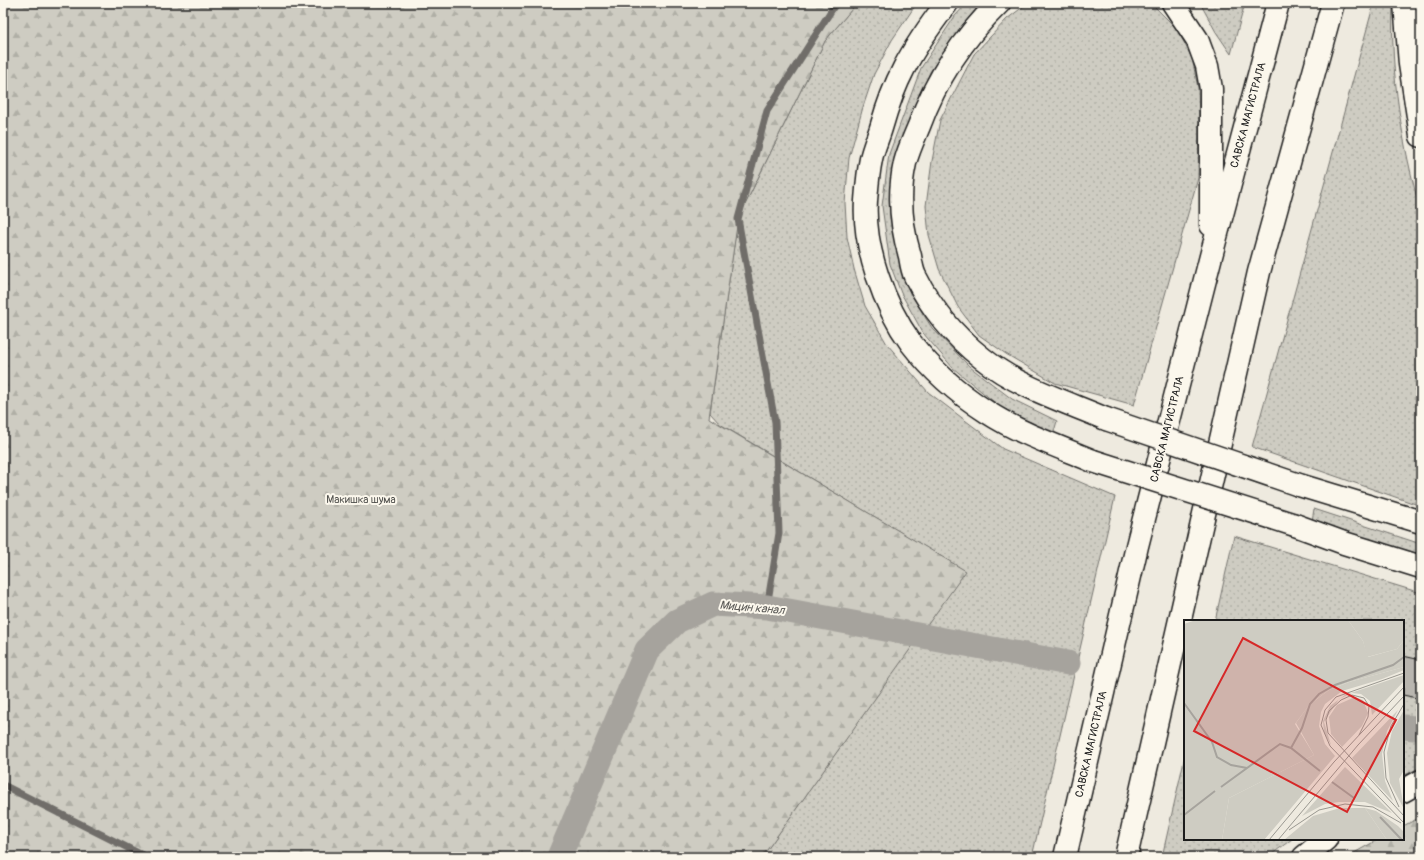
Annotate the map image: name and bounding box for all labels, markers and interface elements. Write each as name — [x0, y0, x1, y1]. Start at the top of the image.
street label: САВСКА МАГИСТРАЛА — [1228, 61, 1268, 169]
street label: САВСКА МАГИСТРАЛА — [1148, 375, 1186, 483]
park label: Макишка шума — [326, 493, 396, 506]
water label: Мицин канал — [719, 598, 787, 618]
inset map — [1184, 620, 1404, 840]
street label: САВСКА МАГИСТРАЛА — [1072, 689, 1110, 799]

